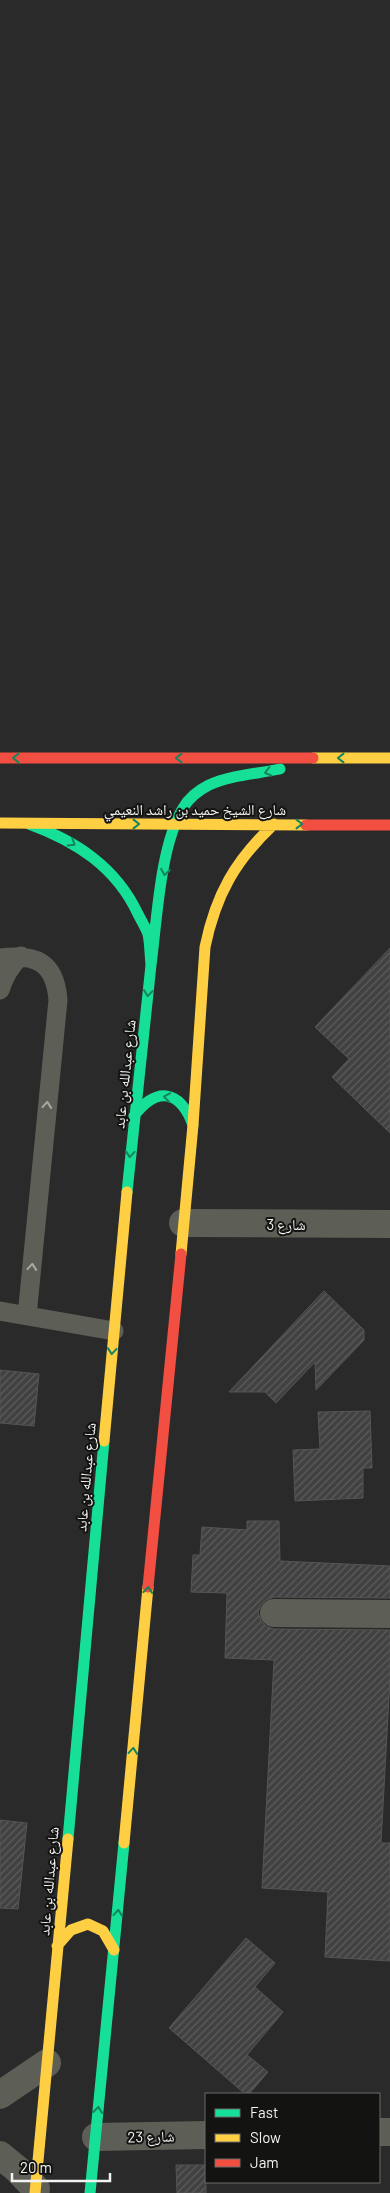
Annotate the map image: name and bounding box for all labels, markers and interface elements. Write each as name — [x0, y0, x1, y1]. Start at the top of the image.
one-way arrow — [12, 753, 20, 763]
one-way arrow — [175, 753, 182, 763]
one-way arrow — [337, 753, 345, 763]
one-way arrow — [263, 766, 272, 777]
street label: شارع الشيخ حميد بن راشد النعيمي — [104, 800, 286, 822]
one-way arrow — [132, 819, 140, 829]
one-way arrow — [295, 819, 303, 829]
one-way arrow — [66, 837, 75, 846]
one-way arrow — [160, 869, 171, 877]
one-way arrow — [143, 989, 154, 997]
street label: شارع عبدالله بن عابد — [109, 1019, 141, 1129]
one-way arrow — [162, 1092, 170, 1103]
one-way arrow — [42, 1101, 53, 1109]
one-way arrow — [125, 1151, 136, 1159]
street label: شارع 3 — [266, 1215, 306, 1235]
one-way arrow — [26, 1263, 37, 1271]
one-way arrow — [107, 1347, 118, 1355]
street label: شارع عبدالله بن عابد — [71, 1422, 101, 1532]
one-way arrow — [142, 1585, 153, 1593]
one-way arrow — [127, 1747, 138, 1755]
street label: شارع عبدالله بن عابد — [34, 1826, 64, 1936]
one-way arrow — [112, 1909, 123, 1917]
legend — [205, 2093, 380, 2183]
text: Fast — [250, 2103, 278, 2121]
one-way arrow — [92, 2105, 103, 2113]
street label: شارع 23 — [127, 2127, 175, 2147]
text: Slow — [250, 2128, 281, 2146]
scale bar — [12, 2150, 110, 2182]
text: Jam — [250, 2153, 279, 2171]
text: 20 m — [20, 2158, 52, 2176]

